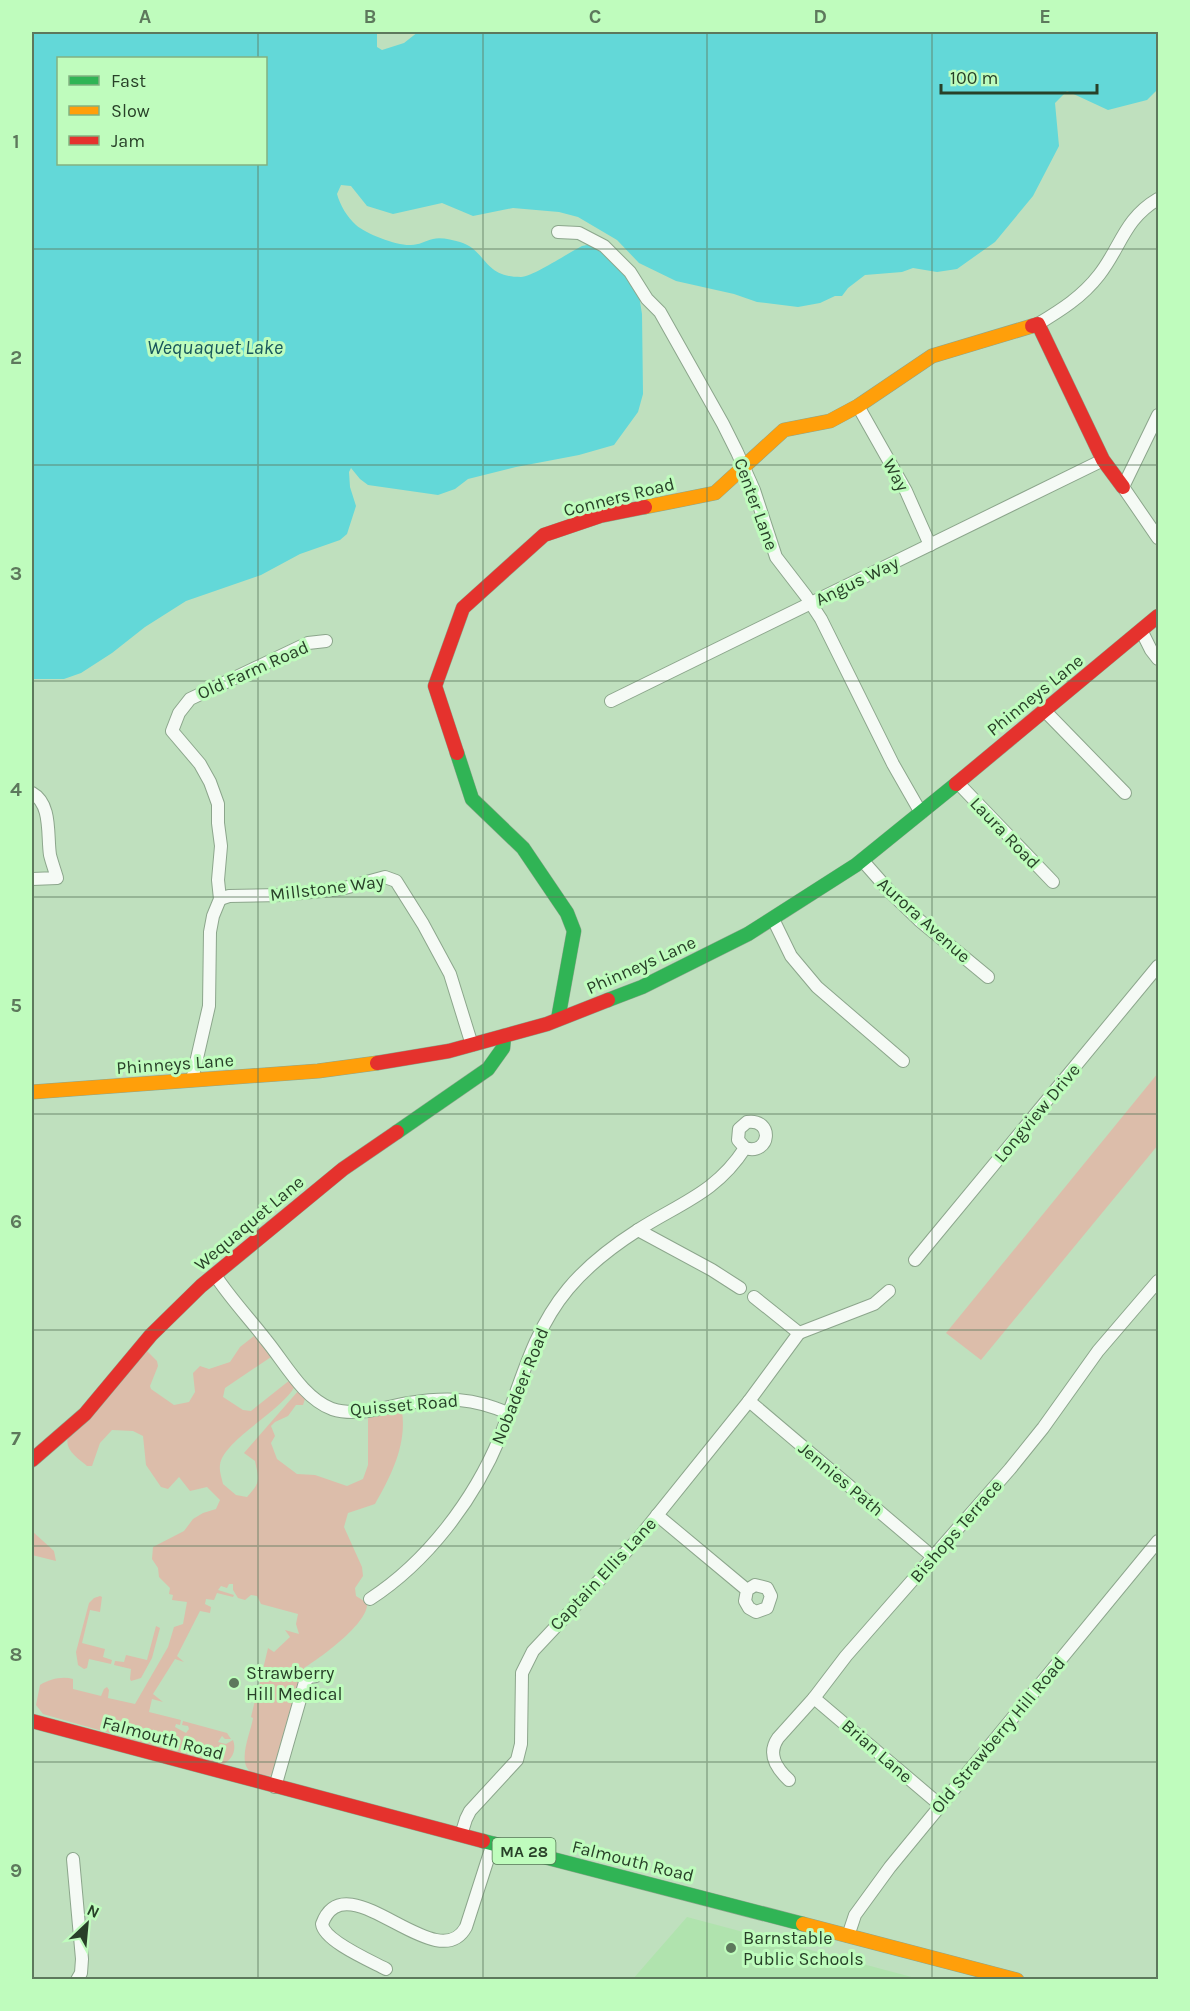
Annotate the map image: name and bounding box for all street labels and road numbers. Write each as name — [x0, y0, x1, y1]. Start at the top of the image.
street label: Center Lane — [729, 455, 783, 553]
street label: Way — [878, 455, 914, 496]
street label: Conners Road — [561, 473, 677, 521]
street label: Angus Way — [812, 551, 903, 611]
street label: Old Farm Road — [194, 636, 312, 704]
street label: Phinneys Lane — [982, 649, 1088, 741]
street label: Laura Road — [965, 792, 1045, 874]
street label: Millstone Way — [269, 870, 386, 906]
street label: Aurora Avenue — [873, 873, 975, 967]
street label: Phinneys Lane — [583, 931, 699, 999]
street label: Phinneys Lane — [116, 1049, 234, 1079]
street label: Longview Drive — [989, 1059, 1085, 1167]
street label: Wequaquet Lane — [190, 1171, 308, 1275]
street label: Nobadeer Road — [487, 1324, 553, 1448]
street label: Quisset Road — [349, 1389, 459, 1421]
street label: Jennies Path — [794, 1437, 888, 1521]
street label: Bishops Terrace — [905, 1475, 1007, 1587]
street label: Captain Ellis Lane — [545, 1513, 661, 1635]
street label: Old Strawberry Hill Road — [926, 1652, 1070, 1818]
street label: Falmouth Road — [100, 1711, 226, 1765]
street label: Brian Lane — [837, 1714, 917, 1788]
street label: Falmouth Road — [570, 1835, 696, 1887]
road number: MA 28 — [492, 1838, 556, 1864]

